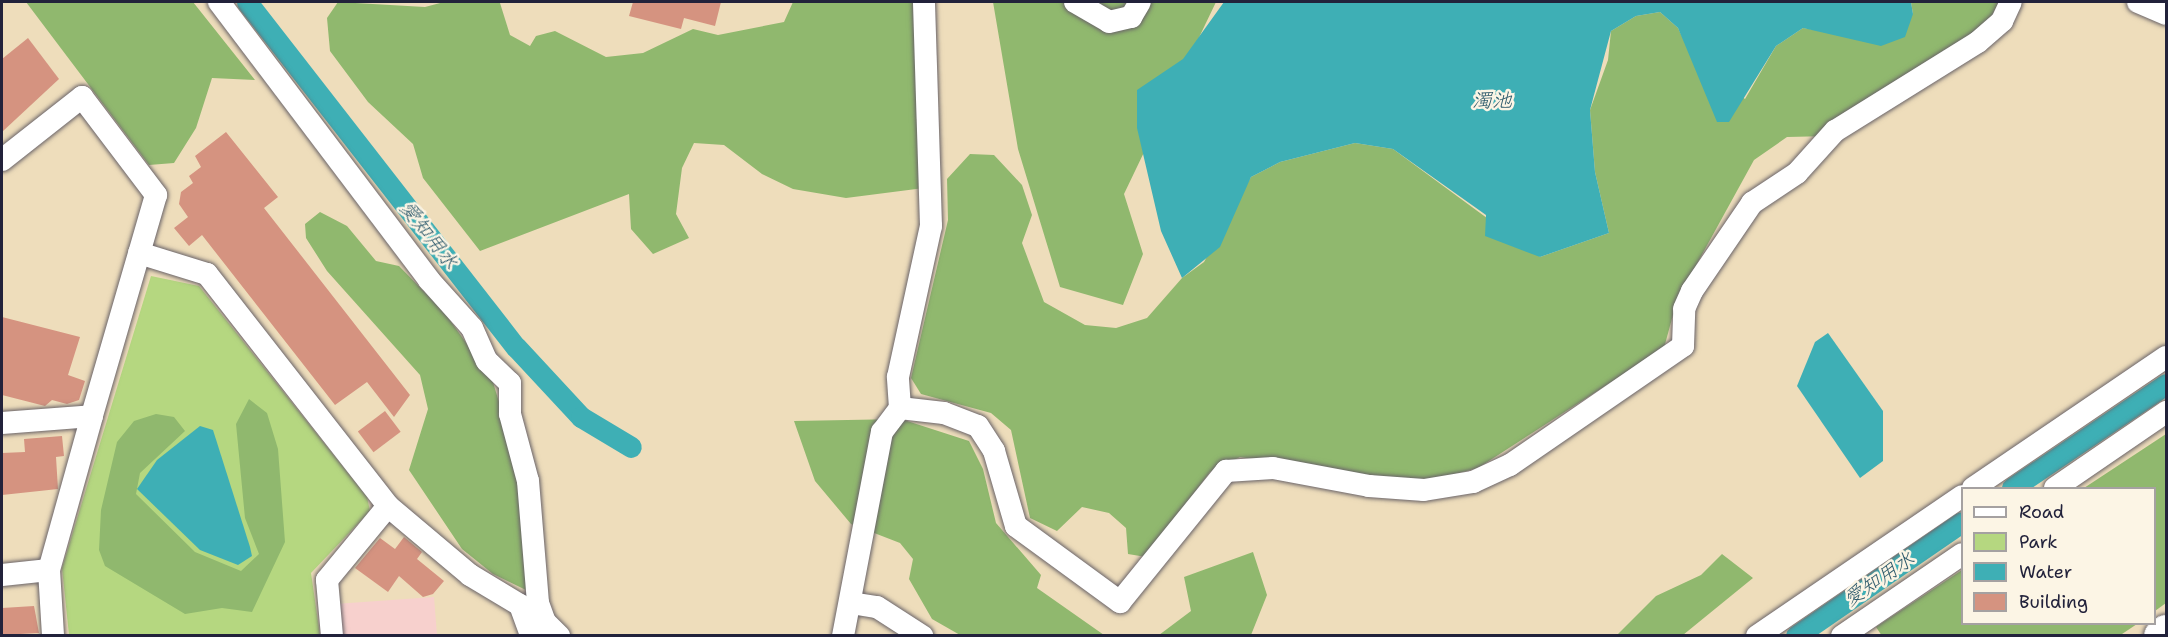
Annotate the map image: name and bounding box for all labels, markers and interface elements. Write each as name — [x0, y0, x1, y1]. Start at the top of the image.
water label: 濁池 — [1472, 88, 1512, 112]
water label: 愛知用水 — [395, 196, 463, 274]
legend — [1961, 487, 2156, 625]
text: Road — [2019, 500, 2064, 524]
text: Park — [2019, 530, 2058, 554]
water label: 愛知用水 — [1839, 547, 1919, 611]
text: Water — [2019, 560, 2072, 584]
text: Building — [2019, 590, 2088, 614]

